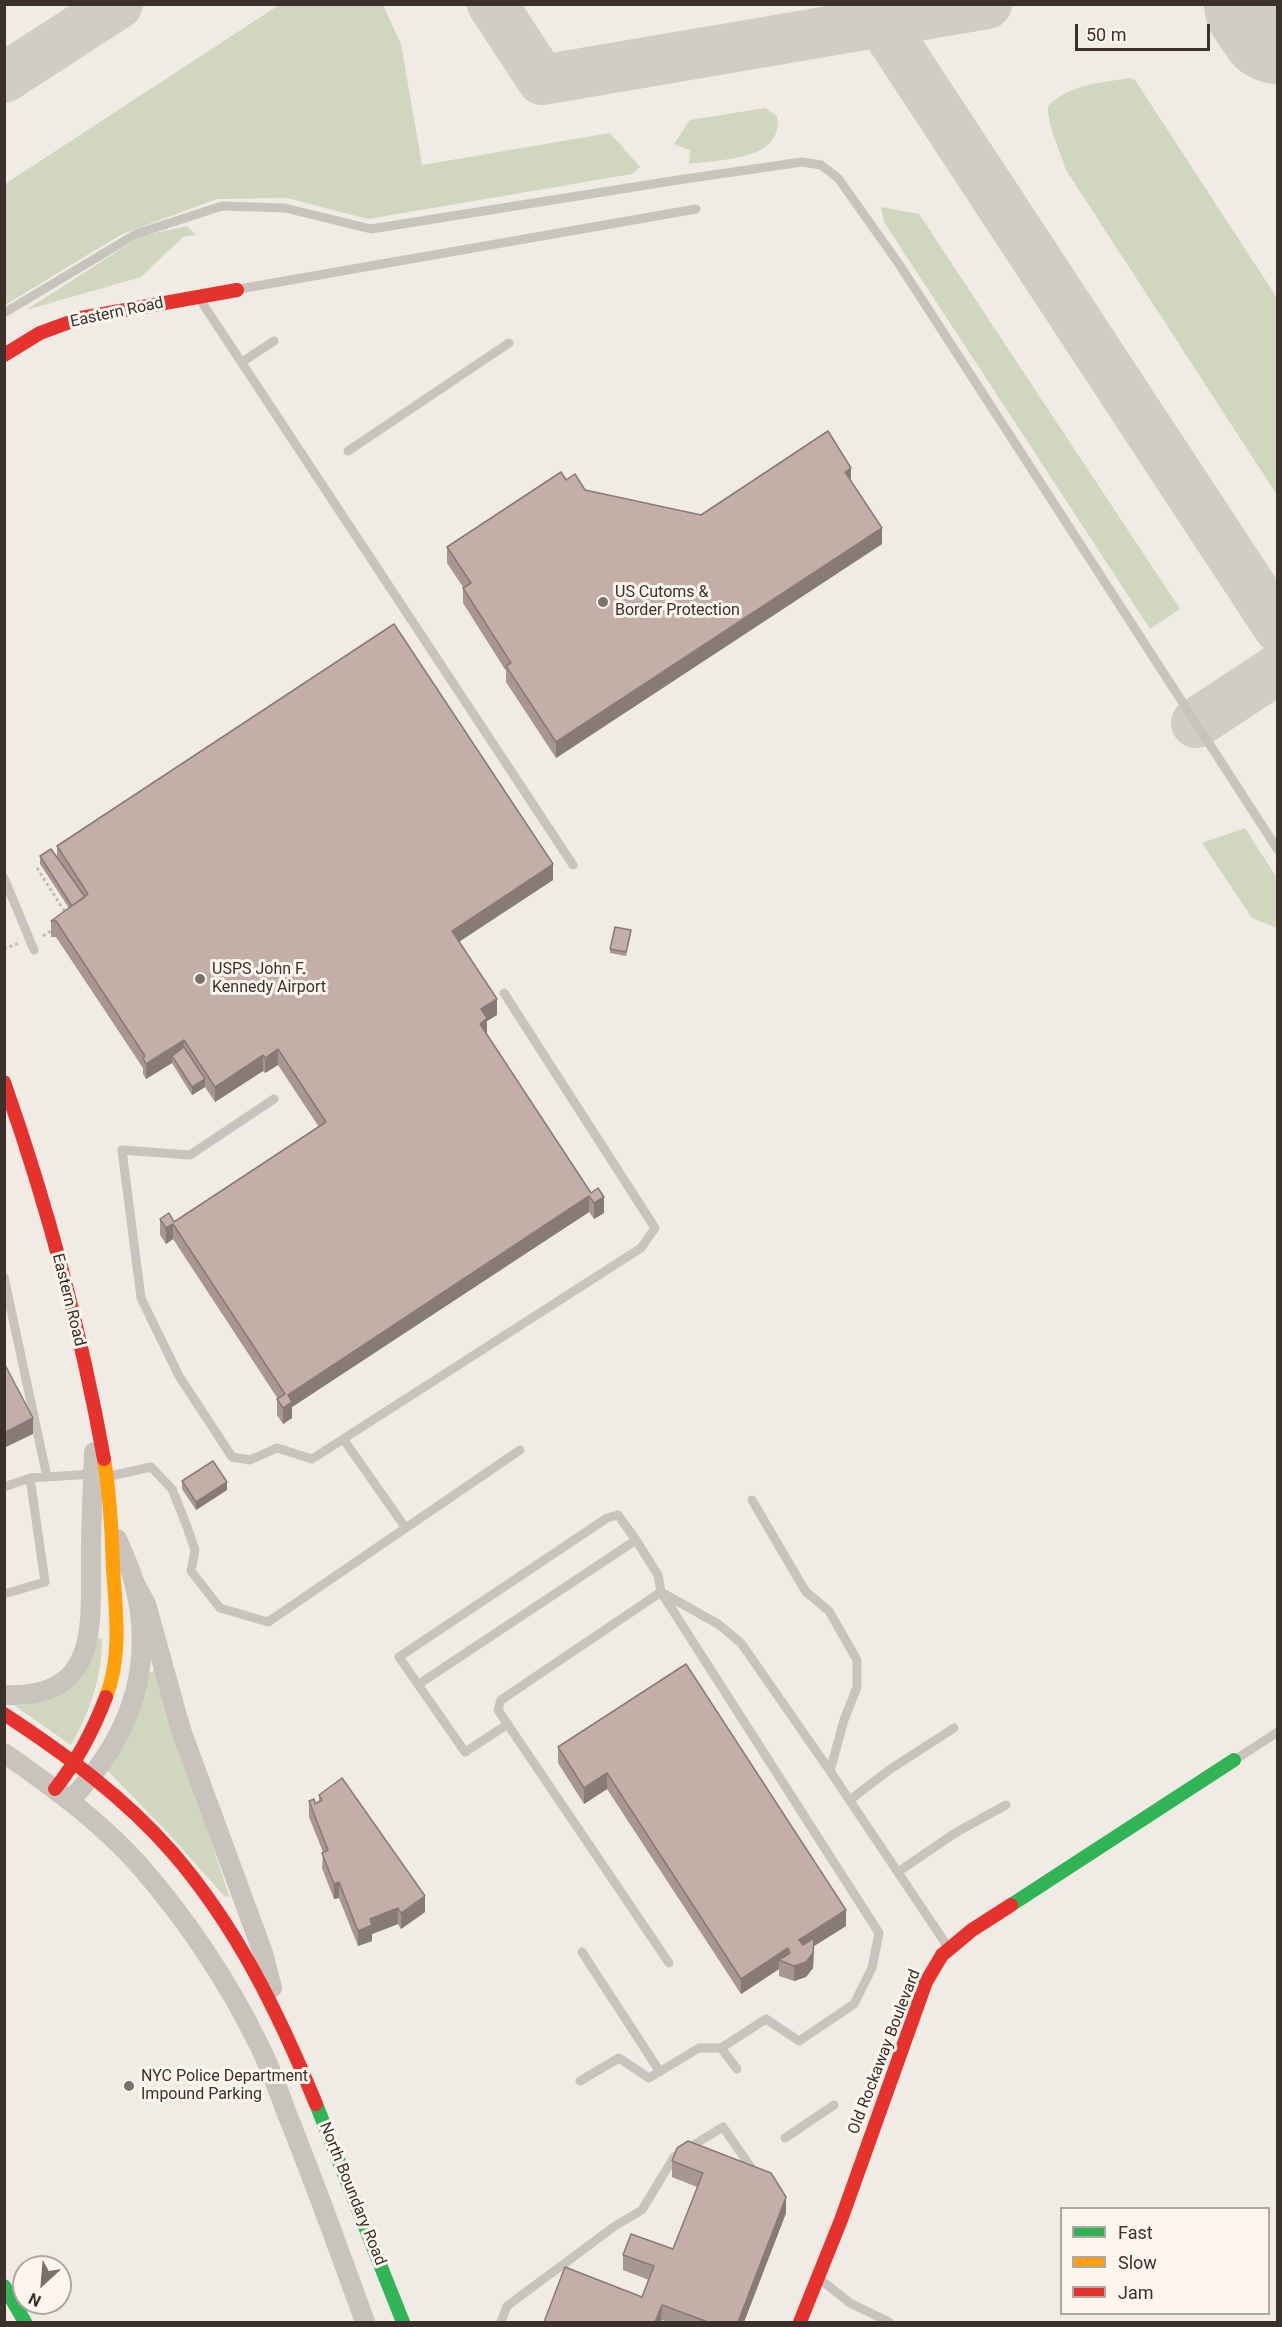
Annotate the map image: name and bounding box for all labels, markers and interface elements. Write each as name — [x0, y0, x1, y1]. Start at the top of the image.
scale bar — [1078, 12, 1213, 50]
text: 50 m — [1086, 24, 1126, 45]
street label: Eastern Road — [69, 294, 165, 332]
place label: US Cutoms & Border Protection — [615, 583, 740, 621]
marker: US Cutoms & Border Protection — [596, 595, 610, 609]
place label: USPS John F. Kennedy Airport — [212, 960, 326, 998]
marker: USPS John F. Kennedy Airport — [193, 972, 207, 986]
street label: Eastern Road — [47, 1252, 89, 1348]
street label: Old Rockaway Boulevard — [845, 1967, 925, 2137]
place label: NYC Police Department Impound Parking — [141, 2067, 308, 2105]
marker: NYC Police Department Impound Parking — [122, 2079, 136, 2093]
street label: North Boundary Road — [315, 2120, 389, 2268]
legend — [1060, 2207, 1270, 2315]
text: Fast — [1118, 2222, 1153, 2243]
text: Slow — [1118, 2252, 1157, 2273]
north arrow — [12, 2255, 72, 2315]
text: Jam — [1118, 2282, 1154, 2303]
text: N — [26, 2289, 44, 2311]

